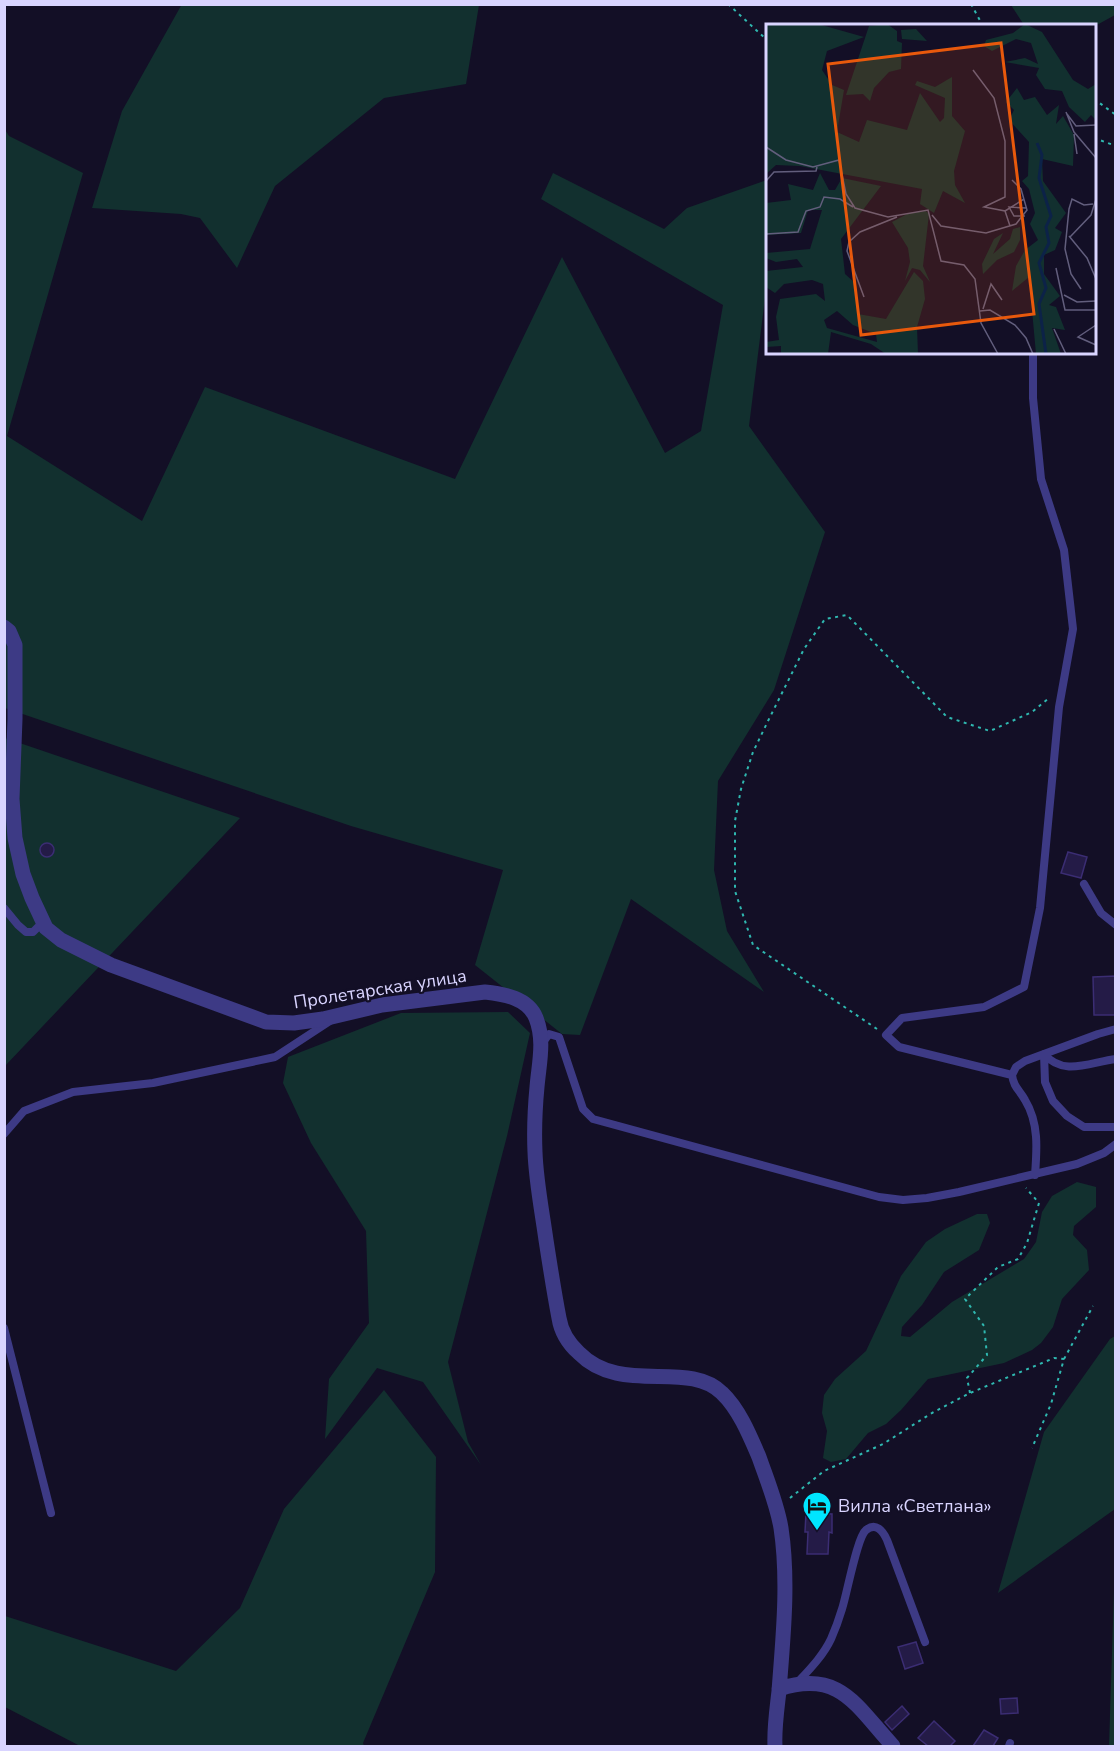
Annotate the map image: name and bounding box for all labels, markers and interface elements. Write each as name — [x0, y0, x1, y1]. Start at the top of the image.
inset map — [766, 24, 1096, 354]
street label: Пролетарская улица — [292, 963, 468, 1015]
hotel icon: Вилла «Светлана» — [801, 1490, 833, 1532]
place label: Вилла «Светлана» — [838, 1494, 992, 1518]

